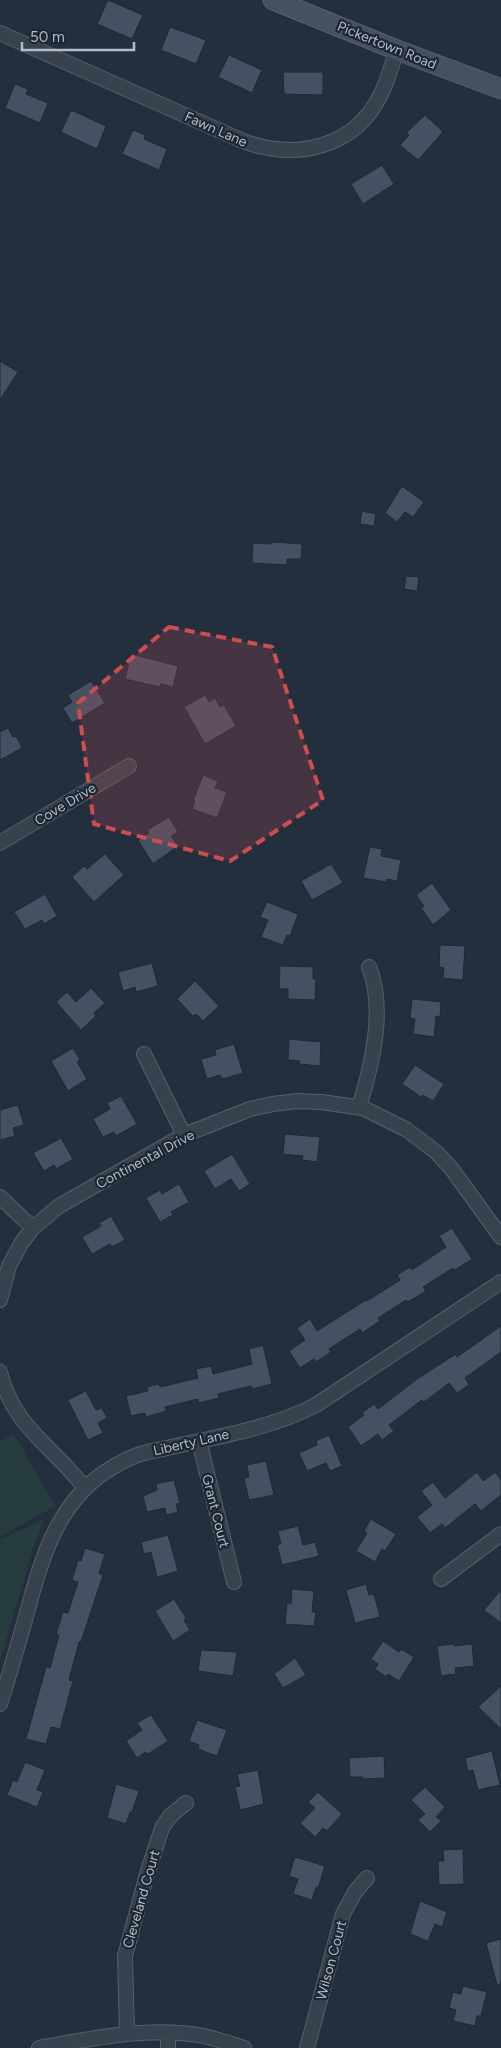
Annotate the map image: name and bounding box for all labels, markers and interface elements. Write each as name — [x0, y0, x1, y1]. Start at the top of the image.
street label: Pickertown Road — [335, 18, 439, 73]
scale bar — [22, 20, 135, 52]
text: 50 m — [30, 28, 65, 46]
street label: Fawn Lane — [182, 108, 250, 151]
street label: Cove Drive — [31, 779, 99, 829]
street label: Continental Drive — [93, 1126, 198, 1193]
street label: Liberty Lane — [152, 1425, 231, 1459]
street label: Grant Court — [198, 1473, 233, 1550]
street label: Cleveland Court — [119, 1848, 164, 1950]
street label: Wilson Court — [313, 1918, 350, 2002]

